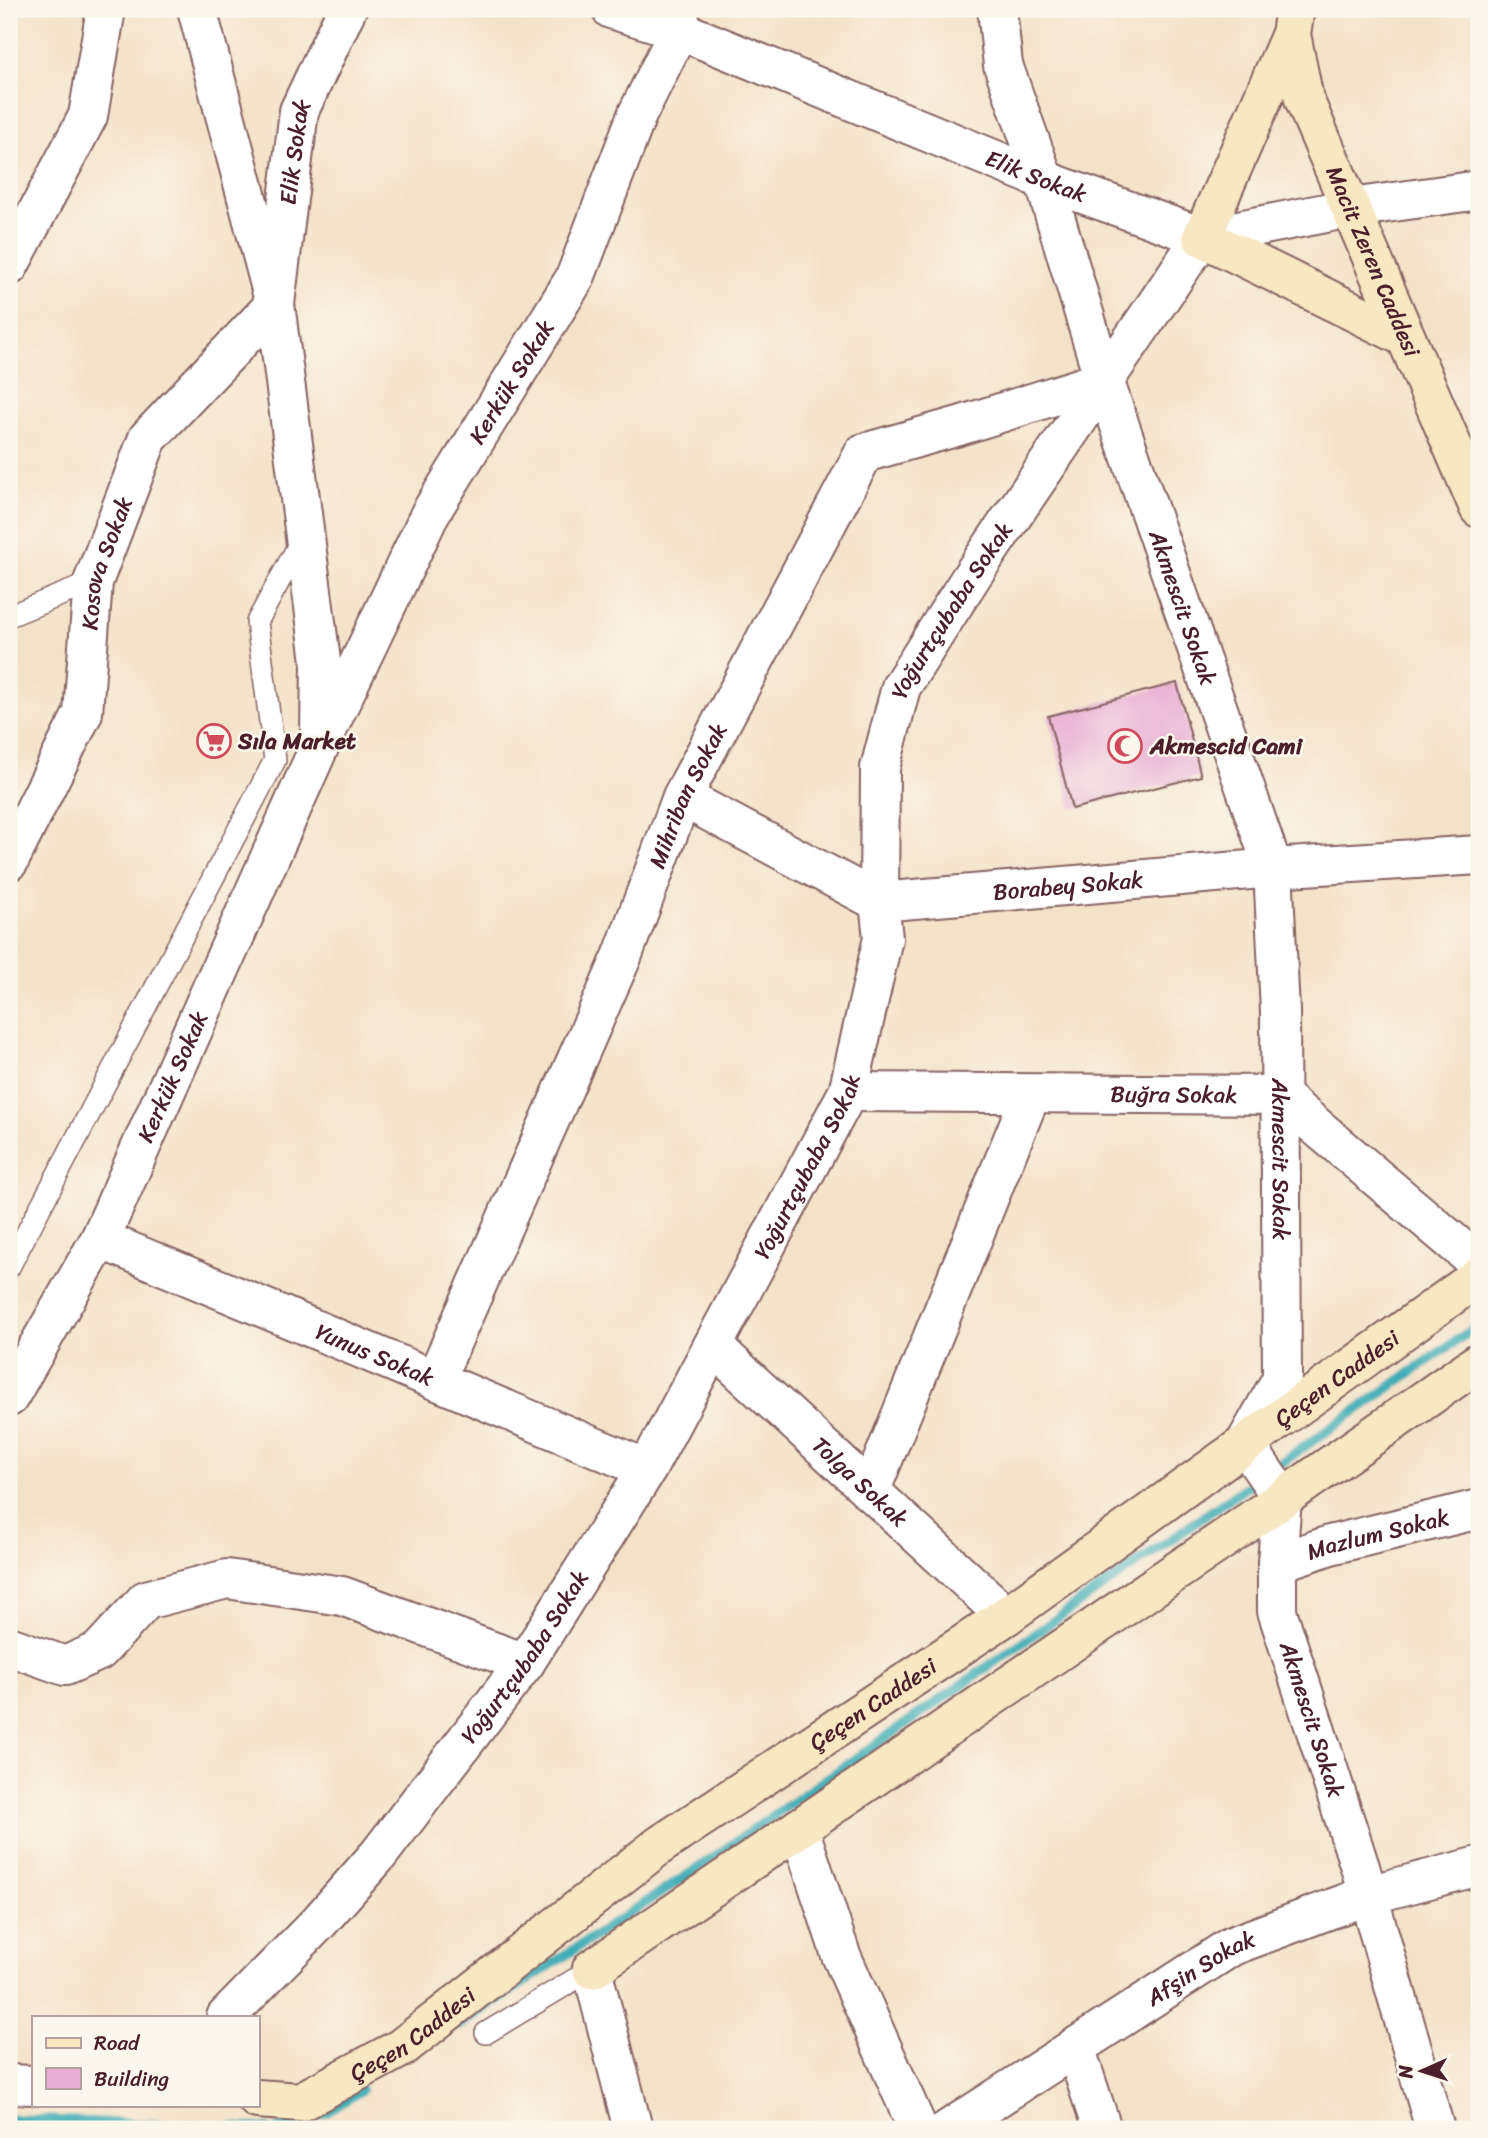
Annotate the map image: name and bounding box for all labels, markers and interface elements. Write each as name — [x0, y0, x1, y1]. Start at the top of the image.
street label: Elik Sokak — [267, 91, 323, 207]
street label: Elik Sokak — [979, 138, 1093, 215]
street label: Macit Zeren Caddesi — [1314, 159, 1433, 364]
street label: Kerkük Sokak — [457, 311, 565, 452]
street label: Kosova Sokak — [69, 490, 145, 631]
street label: Yoğurtçubaba Sokak — [878, 513, 1024, 703]
street label: Akmescit Sokak — [1137, 523, 1229, 691]
street label: Mihriban Sokak — [636, 715, 739, 874]
place label: Sıla Market — [237, 721, 356, 762]
supermarket icon: Sıla Market — [195, 722, 233, 760]
place label: Akmescid Cami — [1149, 726, 1304, 767]
mosque icon: Akmescid Cami — [1106, 727, 1144, 765]
street label: Borabey Sokak — [991, 859, 1145, 913]
street label: Kerkük Sokak — [125, 1004, 220, 1149]
street label: Yoğurtçubaba Sokak — [742, 1070, 872, 1267]
street label: Buğra Sokak — [1110, 1073, 1238, 1115]
street label: Akmescit Sokak — [1260, 1077, 1302, 1241]
street label: Yunus Sokak — [309, 1311, 441, 1398]
street label: Çeçen Caddesi — [1265, 1318, 1409, 1438]
street label: Tolga Sokak — [802, 1426, 919, 1538]
street label: Mazlum Sokak — [1301, 1496, 1453, 1572]
street label: Yoğurtçubaba Sokak — [449, 1561, 600, 1753]
street label: Akmescit Sokak — [1267, 1635, 1357, 1803]
street label: Çeçen Caddesi — [800, 1646, 946, 1762]
street label: Afşin Sokak — [1137, 1918, 1262, 2018]
street label: Çeçen Caddesi — [342, 1975, 486, 2093]
legend — [32, 2016, 259, 2106]
text: Road — [94, 2024, 141, 2062]
north arrow — [1386, 2036, 1456, 2106]
text: Building — [94, 2060, 170, 2098]
text: N — [1389, 2064, 1422, 2080]

